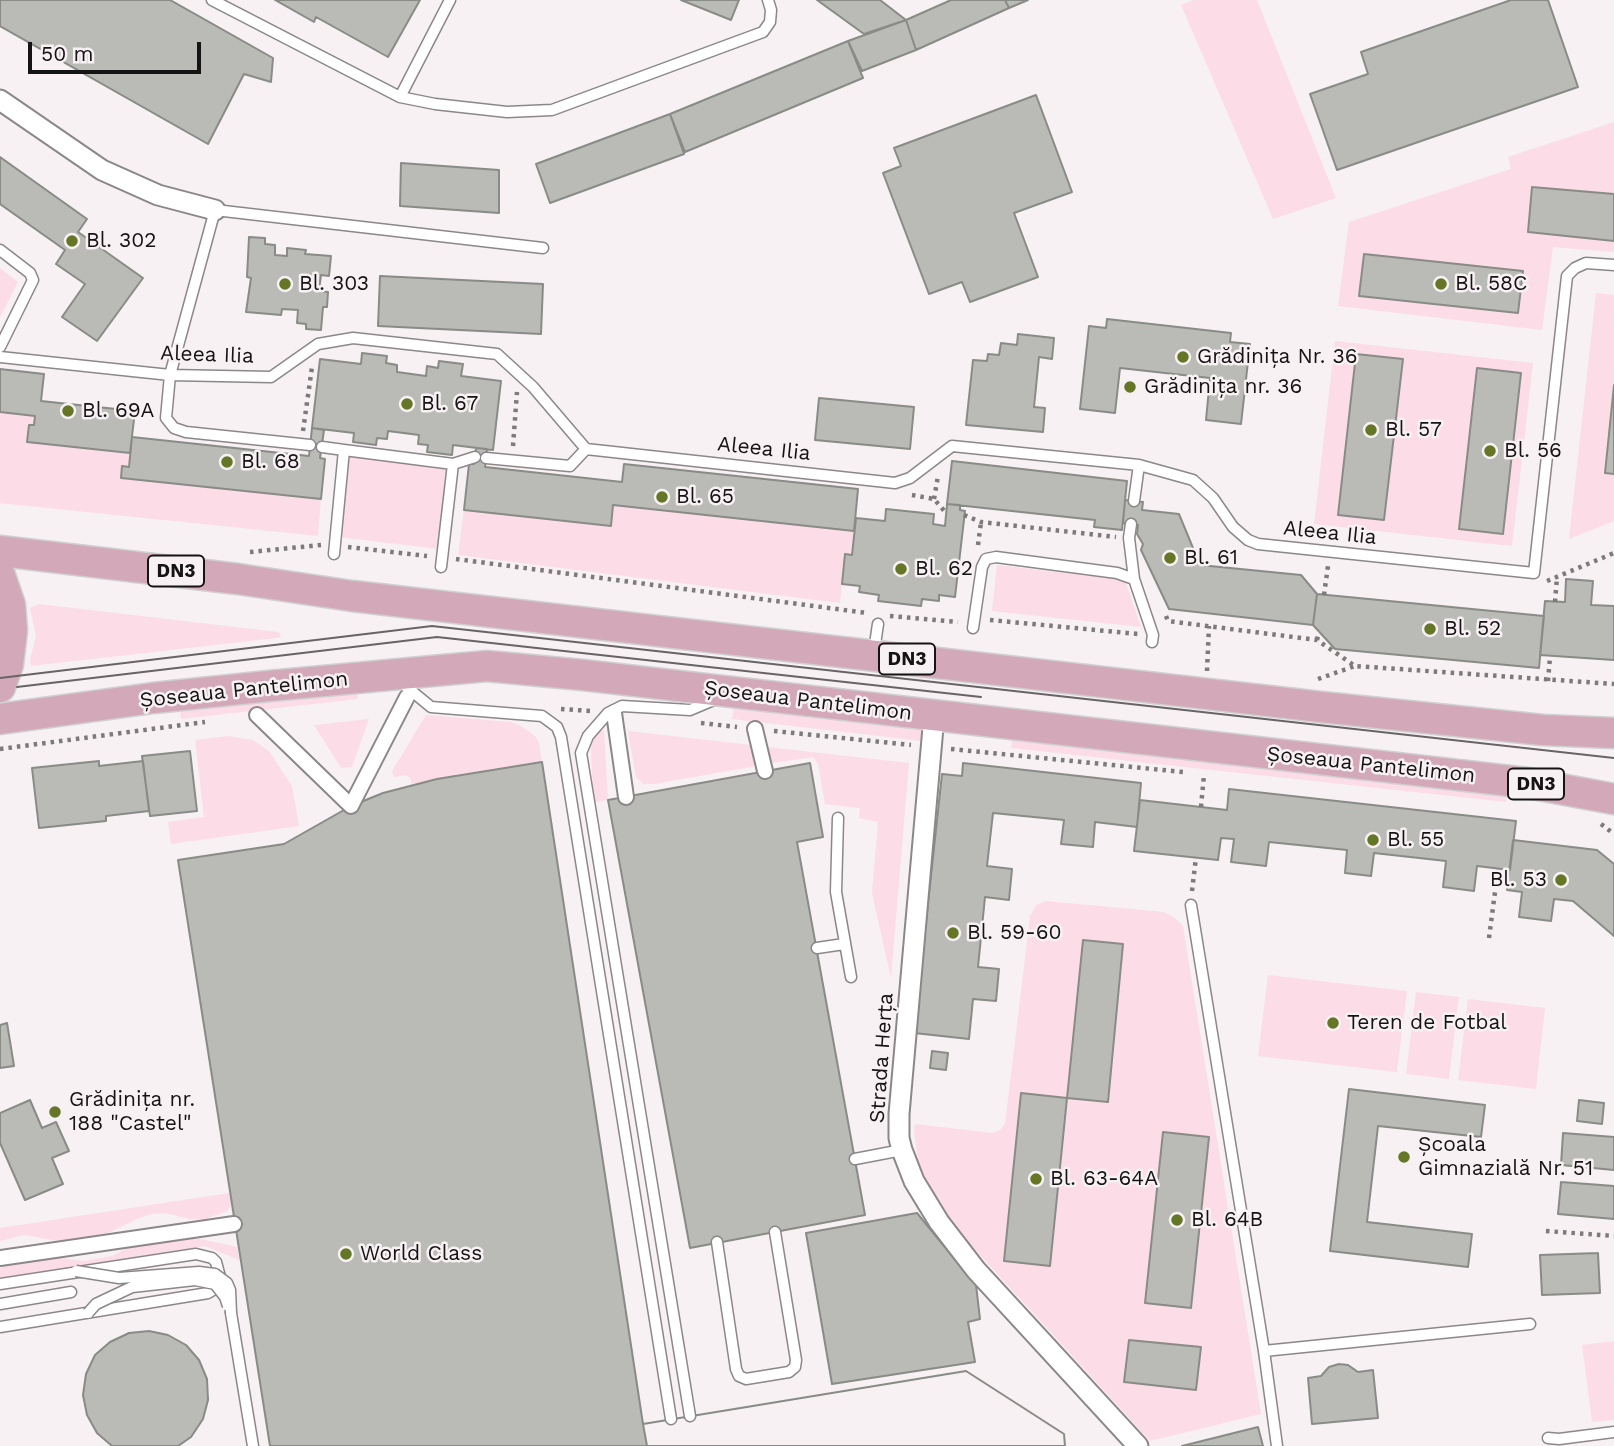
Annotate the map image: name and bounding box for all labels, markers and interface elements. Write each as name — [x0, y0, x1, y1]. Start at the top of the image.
scale bar — [32, 28, 205, 72]
text: 50 m — [41, 41, 93, 66]
place label: Bl. 302 — [86, 228, 156, 254]
marker: Bl. 302 — [64, 233, 80, 249]
place label: Bl. 303 — [299, 271, 369, 297]
place label: Bl. 58C — [1455, 271, 1527, 297]
marker: Bl. 303 — [277, 276, 293, 292]
marker: Bl. 58C — [1433, 276, 1449, 292]
street label: Aleea Ilia — [160, 341, 254, 369]
place label: Grădinița Nr. 36 — [1197, 344, 1358, 370]
marker: Grădinița Nr. 36 — [1175, 349, 1191, 365]
place label: Grădinița nr. 36 — [1144, 374, 1302, 400]
marker: Grădinița nr. 36 — [1122, 379, 1138, 395]
place label: Bl. 67 — [421, 391, 478, 417]
marker: Bl. 67 — [399, 396, 415, 412]
place label: Bl. 69A — [82, 398, 154, 424]
marker: Bl. 69A — [60, 403, 76, 419]
place label: Bl. 57 — [1385, 417, 1442, 443]
marker: Bl. 57 — [1363, 422, 1379, 438]
street label: Aleea Ilia — [716, 432, 812, 466]
place label: Bl. 56 — [1504, 438, 1562, 464]
marker: Bl. 56 — [1482, 443, 1498, 459]
place label: Bl. 68 — [241, 449, 300, 475]
marker: Bl. 68 — [219, 454, 235, 470]
place label: Bl. 65 — [676, 484, 734, 510]
marker: Bl. 65 — [654, 489, 670, 505]
street label: Aleea Ilia — [1282, 516, 1378, 550]
place label: Bl. 61 — [1184, 545, 1238, 571]
marker: Bl. 61 — [1162, 550, 1178, 566]
road number: DN3 — [148, 556, 204, 586]
place label: Bl. 62 — [915, 556, 973, 582]
marker: Bl. 62 — [893, 561, 909, 577]
place label: Bl. 52 — [1444, 616, 1501, 642]
marker: Bl. 52 — [1422, 621, 1438, 637]
road number: DN3 — [879, 644, 935, 674]
street label: Șoseaua Pantelimon — [139, 667, 349, 713]
street label: Șoseaua Pantelimon — [703, 676, 913, 726]
street label: Șoseaua Pantelimon — [1266, 742, 1476, 788]
road number: DN3 — [1508, 768, 1564, 800]
place label: Bl. 55 — [1387, 827, 1444, 853]
marker: Bl. 55 — [1365, 832, 1381, 848]
place label: Bl. 53 — [1490, 867, 1547, 893]
marker: Bl. 53 — [1553, 872, 1569, 888]
place label: Bl. 59-60 — [967, 920, 1062, 946]
marker: Bl. 59-60 — [945, 925, 961, 941]
street label: Strada Herța — [865, 992, 899, 1124]
place label: Teren de Fotbal — [1347, 1010, 1507, 1036]
marker: Teren de Fotbal — [1325, 1015, 1341, 1031]
place label: Grădinița nr. 188 "Castel" — [69, 1087, 195, 1137]
marker: Grădinița nr. 188 "Castel" — [47, 1104, 63, 1120]
place label: Școala Gimnazială Nr. 51 — [1418, 1132, 1593, 1182]
marker: Școala Gimnazială Nr. 51 — [1396, 1149, 1412, 1165]
place label: Bl. 63-64A — [1050, 1166, 1158, 1192]
marker: Bl. 63-64A — [1028, 1171, 1044, 1187]
place label: Bl. 64B — [1191, 1207, 1263, 1233]
marker: Bl. 64B — [1169, 1212, 1185, 1228]
place label: World Class — [360, 1241, 482, 1267]
marker: World Class — [338, 1246, 354, 1262]

